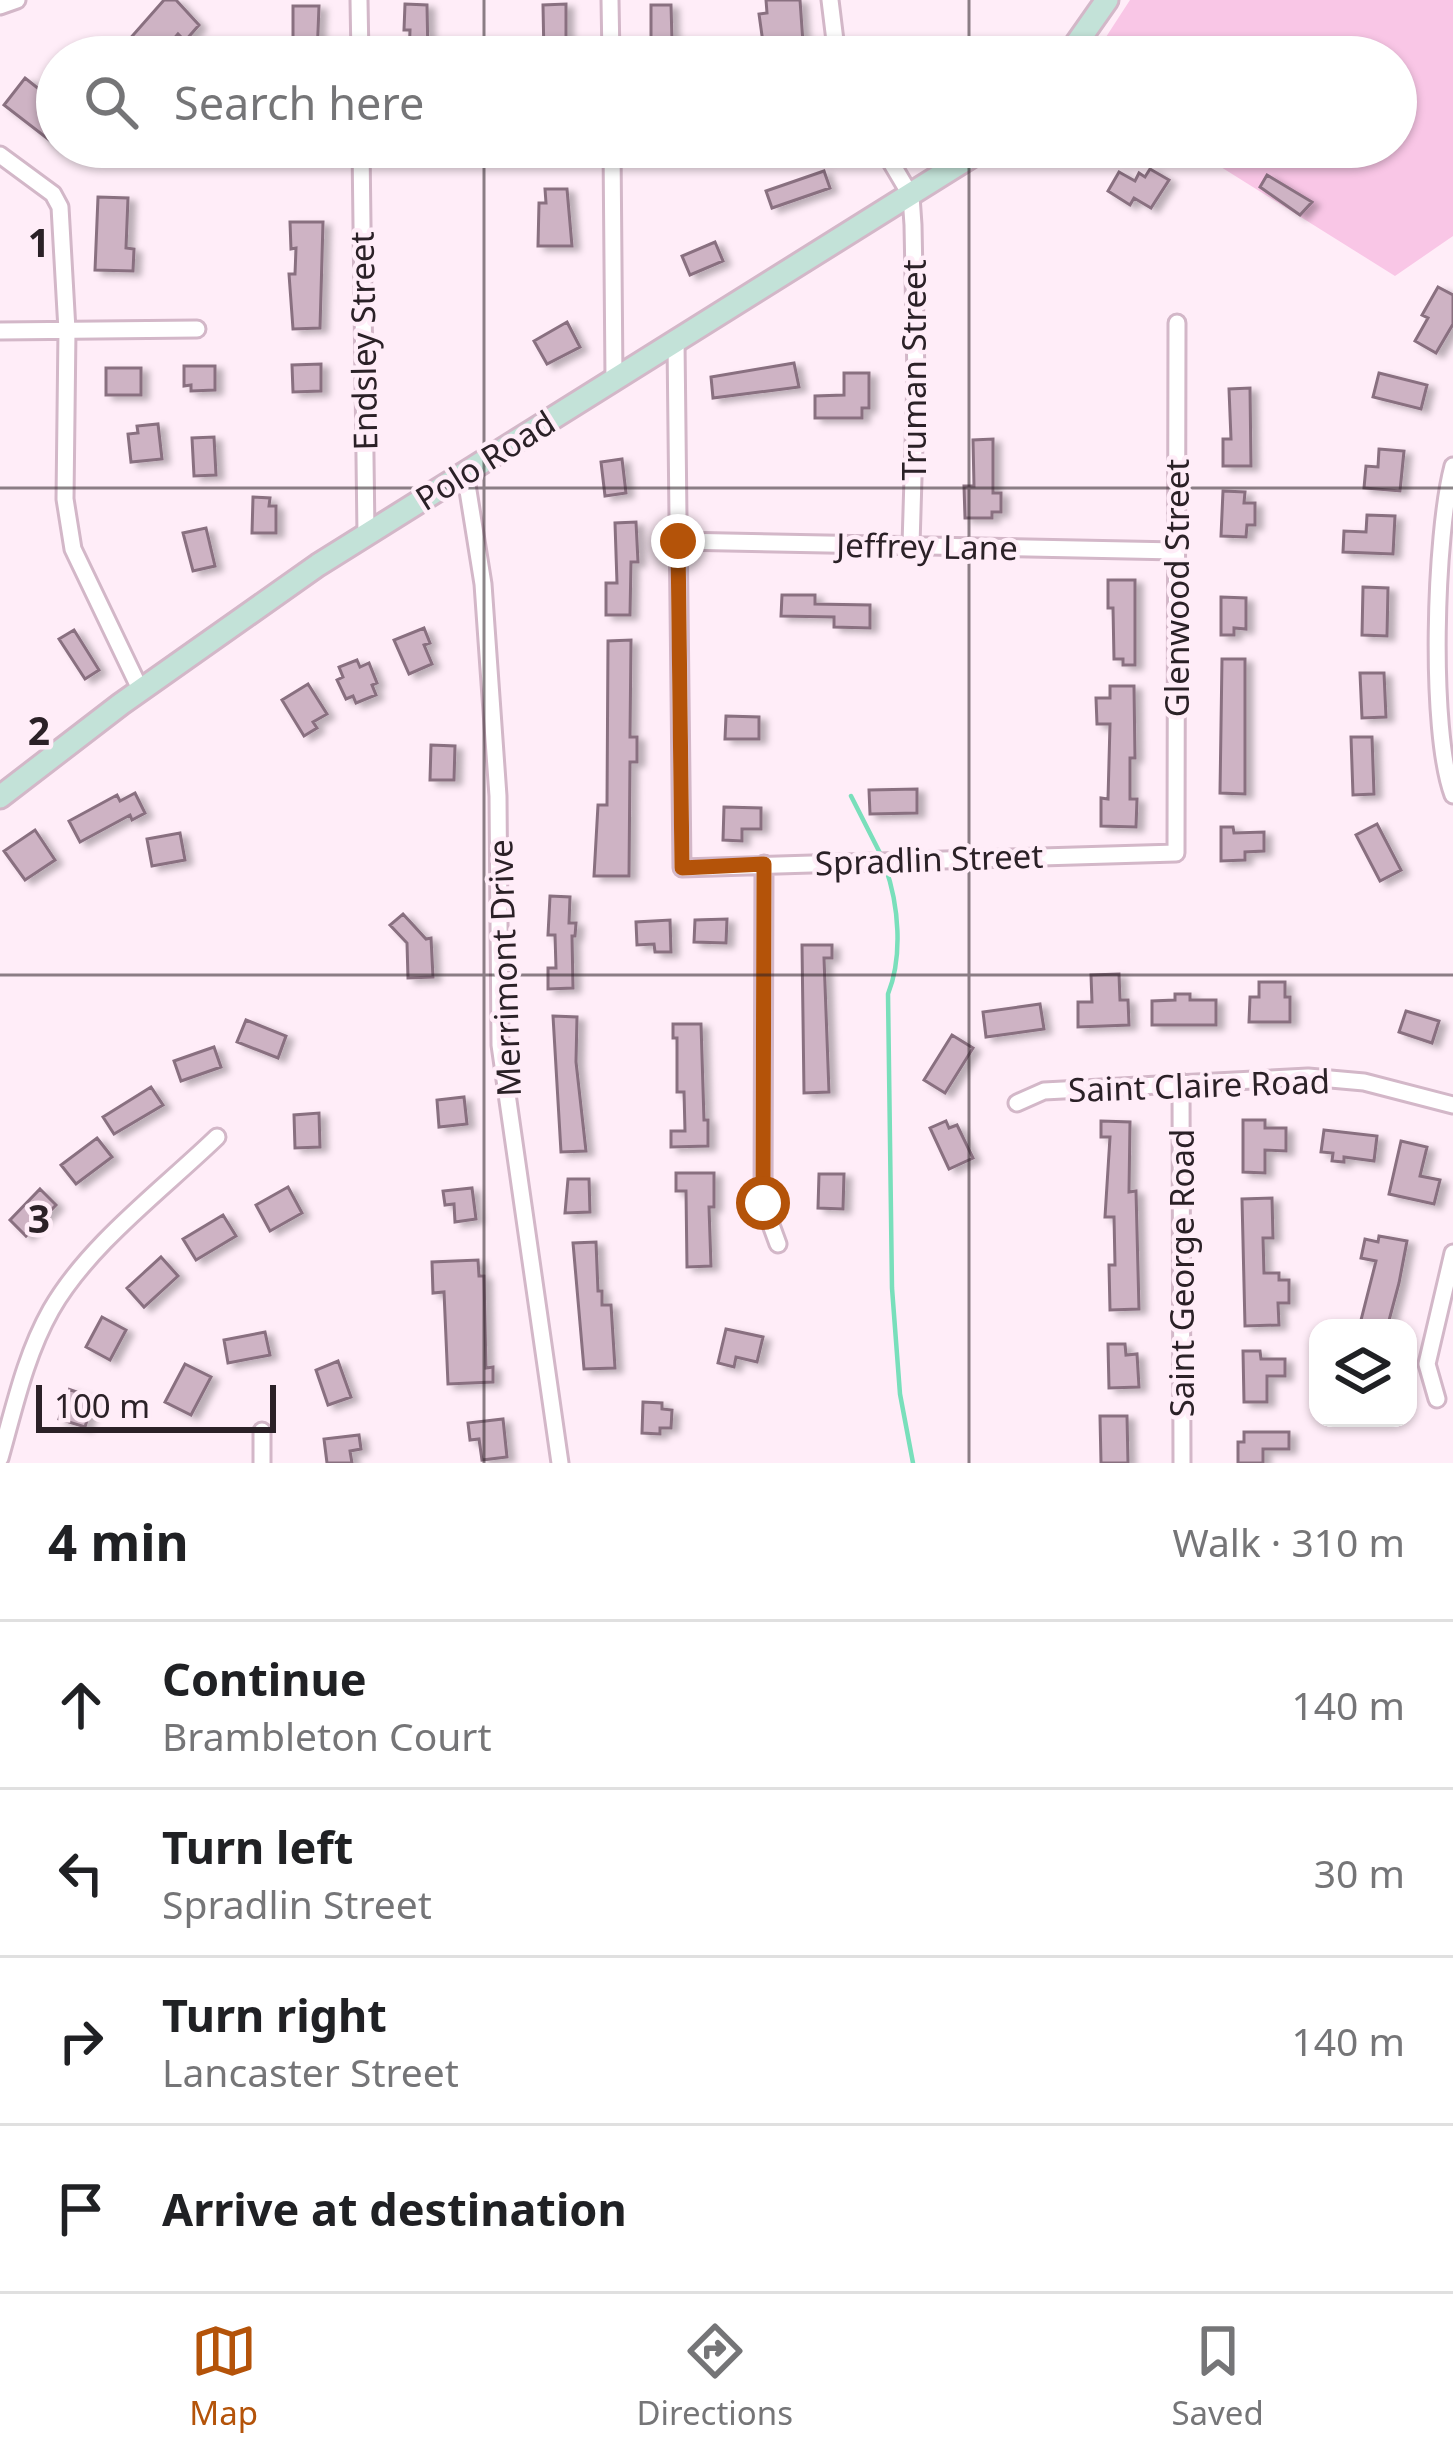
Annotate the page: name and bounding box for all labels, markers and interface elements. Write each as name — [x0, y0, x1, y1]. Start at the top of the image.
search box — [36, 36, 1417, 168]
icon: search — [78, 69, 144, 135]
text: Search here — [174, 72, 424, 133]
text: 1 — [28, 215, 50, 268]
street label: Endsley Street — [339, 231, 387, 451]
street label: Truman Street — [891, 259, 936, 481]
street label: Polo Road — [407, 400, 563, 520]
street label: Glenwood Street — [1154, 459, 1199, 717]
route end — [651, 514, 705, 568]
street label: Jeffrey Lane — [833, 522, 1018, 570]
text: 2 — [28, 703, 50, 756]
street label: Spradlin Street — [814, 833, 1044, 885]
street label: Merrimont Drive — [477, 838, 531, 1098]
street label: Saint Claire Road — [1067, 1058, 1331, 1112]
street label: Saint George Road — [1159, 1129, 1204, 1417]
route start — [736, 1176, 790, 1230]
text: 3 — [28, 1191, 50, 1244]
map controls — [1309, 1319, 1417, 1427]
button: layers — [1309, 1319, 1417, 1427]
scale bar — [36, 1379, 276, 1432]
text: 100 m — [54, 1383, 150, 1428]
text: 4 min — [48, 1506, 189, 1576]
text: Walk · 310 m — [1172, 1515, 1405, 1568]
text: Continue — [162, 1648, 367, 1709]
icon: ahead — [48, 1672, 114, 1738]
text: 140 m — [1291, 1678, 1405, 1731]
text: Brambleton Court — [162, 1709, 492, 1762]
text: Turn left — [162, 1816, 353, 1877]
icon: left — [48, 1840, 114, 1906]
text: 30 m — [1314, 1846, 1405, 1899]
text: Spradlin Street — [162, 1877, 432, 1930]
text: Turn right — [162, 1984, 387, 2045]
icon: right — [48, 2008, 114, 2074]
text: 140 m — [1291, 2014, 1405, 2067]
text: Lancaster Street — [162, 2045, 459, 2098]
icon: arrive — [48, 2176, 114, 2242]
text: Arrive at destination — [162, 2178, 627, 2239]
tab: Map — [189, 2318, 258, 2435]
tab: Directions — [636, 2318, 793, 2435]
tab: Saved — [1171, 2318, 1264, 2435]

